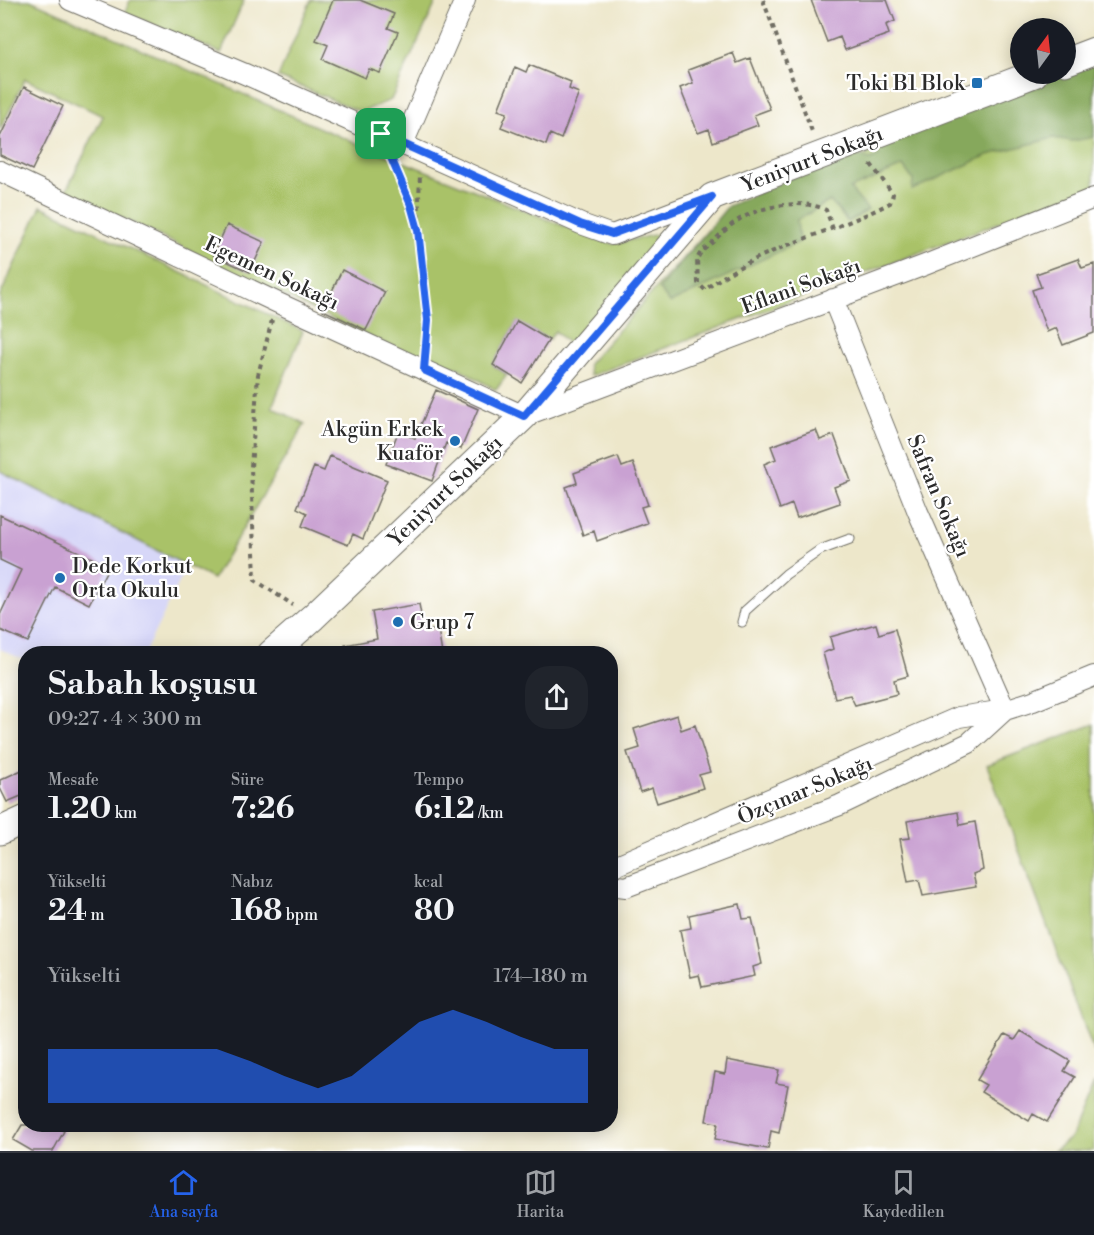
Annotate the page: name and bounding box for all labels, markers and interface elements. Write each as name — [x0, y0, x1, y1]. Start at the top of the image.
north arrow — [1010, 18, 1076, 84]
map controls — [1010, 18, 1076, 84]
place label: Toki B1 Blok — [846, 71, 966, 97]
marker: Toki B1 Blok — [970, 76, 984, 90]
pin — [355, 108, 406, 159]
icon: arrive — [364, 117, 397, 150]
street label: Yeniyurt Sokağı — [737, 121, 887, 199]
street label: Egemen Sokağı — [200, 231, 343, 316]
street label: Eflani Sokağı — [738, 253, 865, 321]
place label: Akgün Erkek Kuaför — [320, 417, 444, 467]
street label: Yeniyurt Sokağı — [382, 430, 509, 554]
street label: Safran Sokağı — [901, 431, 976, 562]
marker: Akgün Erkek Kuaför — [448, 434, 462, 448]
place label: Dede Korkut Orta Okulu — [72, 554, 193, 604]
marker: Dede Korkut Orta Okulu — [53, 571, 67, 585]
place label: Grup 7 — [410, 610, 475, 636]
marker: Grup 7 — [391, 615, 405, 629]
text: Sabah koşusu — [48, 664, 257, 705]
button: share — [525, 666, 588, 729]
text: 09:27 · 4 × 300 m — [48, 707, 202, 732]
street label: Özçınar Sokağı — [733, 749, 877, 831]
text: Mesafe — [48, 770, 99, 790]
text: Süre — [231, 770, 264, 790]
text: Tempo — [414, 770, 464, 790]
text: 1.20 — [48, 790, 111, 828]
text: 7:26 — [231, 790, 294, 828]
text: 6:12 — [414, 790, 475, 828]
text: km — [111, 803, 137, 823]
text: /km — [475, 803, 504, 823]
text: Yükselti — [48, 872, 106, 892]
text: Nabız — [231, 872, 273, 892]
text: kcal — [414, 872, 443, 892]
text: 24 — [48, 892, 87, 930]
text: 168 — [231, 892, 282, 930]
text: 80 — [414, 892, 455, 930]
text: m — [87, 905, 104, 925]
text: bpm — [282, 905, 318, 925]
text: Yükselti — [48, 964, 121, 989]
text: 174–180 m — [493, 964, 588, 989]
tab: Ana sayfa — [149, 1166, 218, 1222]
tab: Harita — [517, 1166, 564, 1222]
tab: Kaydedilen — [863, 1166, 945, 1222]

